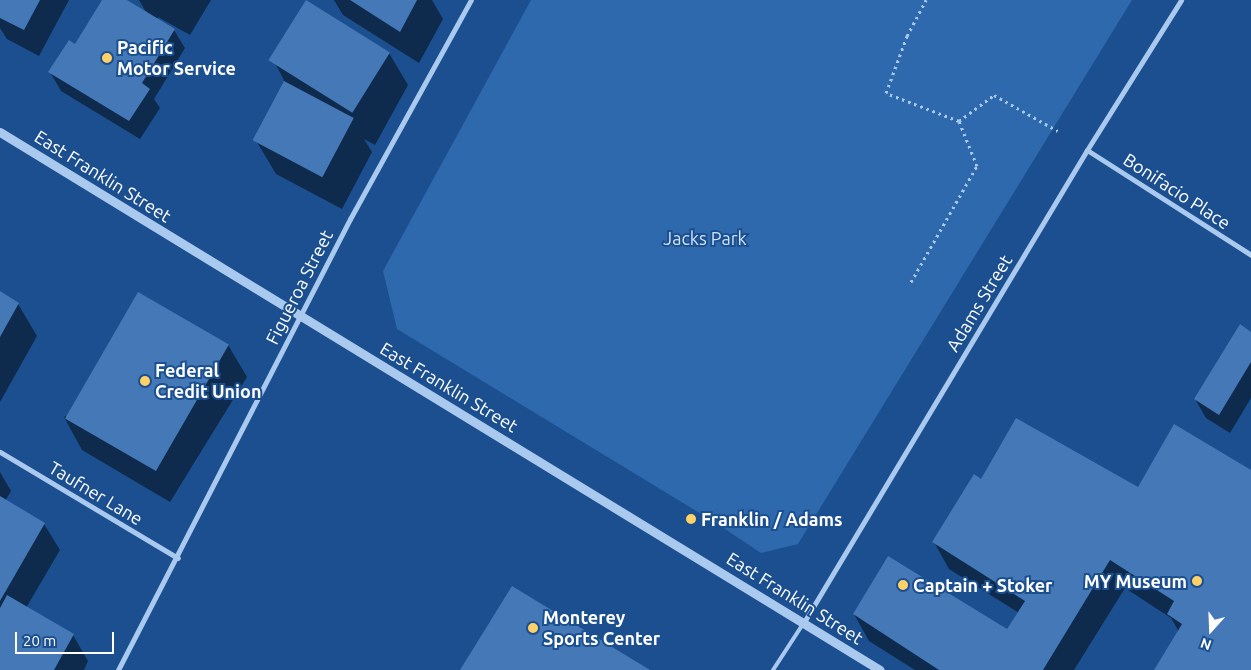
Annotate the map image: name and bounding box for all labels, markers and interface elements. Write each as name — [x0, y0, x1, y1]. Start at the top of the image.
place label: Pacific Motor Service — [117, 37, 236, 80]
marker: Pacific Motor Service — [101, 52, 113, 64]
street label: East Franklin Street — [31, 125, 175, 227]
street label: Bonifacio Place — [1119, 148, 1235, 234]
street label: Figueroa Street — [261, 226, 337, 348]
park label: Jacks Park — [663, 227, 747, 249]
street label: Adams Street — [942, 251, 1016, 355]
street label: East Franklin Street — [376, 337, 522, 437]
place label: Federal Credit Union — [155, 360, 261, 402]
marker: Federal Credit Union — [139, 375, 151, 387]
street label: Taufner Lane — [45, 457, 147, 529]
place label: Franklin / Adams — [701, 508, 843, 530]
marker: Franklin / Adams — [685, 513, 697, 525]
street label: East Franklin Street — [723, 547, 867, 649]
place label: MY Museum — [1084, 570, 1187, 592]
place label: Captain + Stoker — [913, 574, 1053, 596]
marker: MY Museum — [1191, 575, 1203, 587]
marker: Captain + Stoker — [897, 579, 909, 591]
north arrow — [1186, 605, 1236, 655]
place label: Monterey Sports Center — [543, 607, 660, 650]
scale bar — [18, 622, 116, 654]
marker: Monterey Sports Center — [527, 622, 539, 634]
text: 20 m — [23, 632, 56, 649]
text: N — [1198, 635, 1214, 653]

